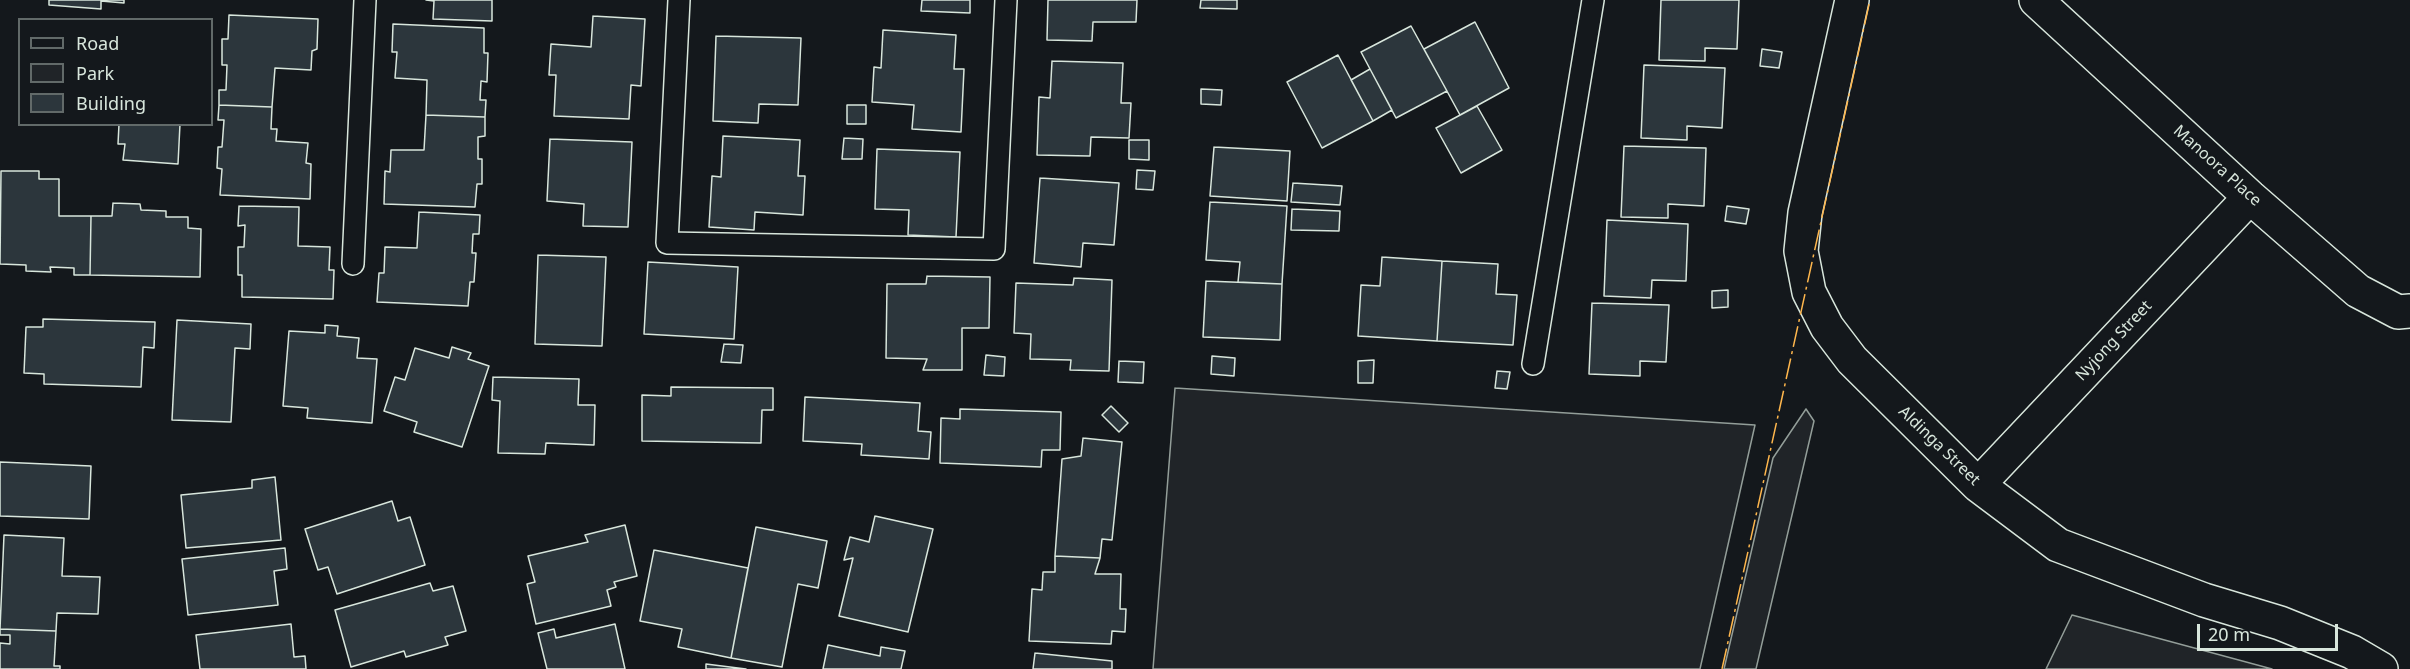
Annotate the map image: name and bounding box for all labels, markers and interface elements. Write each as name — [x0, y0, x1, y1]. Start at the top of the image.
legend — [18, 18, 213, 126]
text: Road — [76, 31, 119, 55]
text: Park — [76, 61, 114, 85]
text: Building — [76, 91, 146, 115]
street label: Manoora Place — [2169, 122, 2265, 210]
street label: Nyjong Street — [2072, 297, 2156, 385]
street label: Aldinga Street — [1894, 402, 1984, 490]
scale bar — [2200, 612, 2341, 650]
text: 20 m — [2208, 622, 2250, 646]

